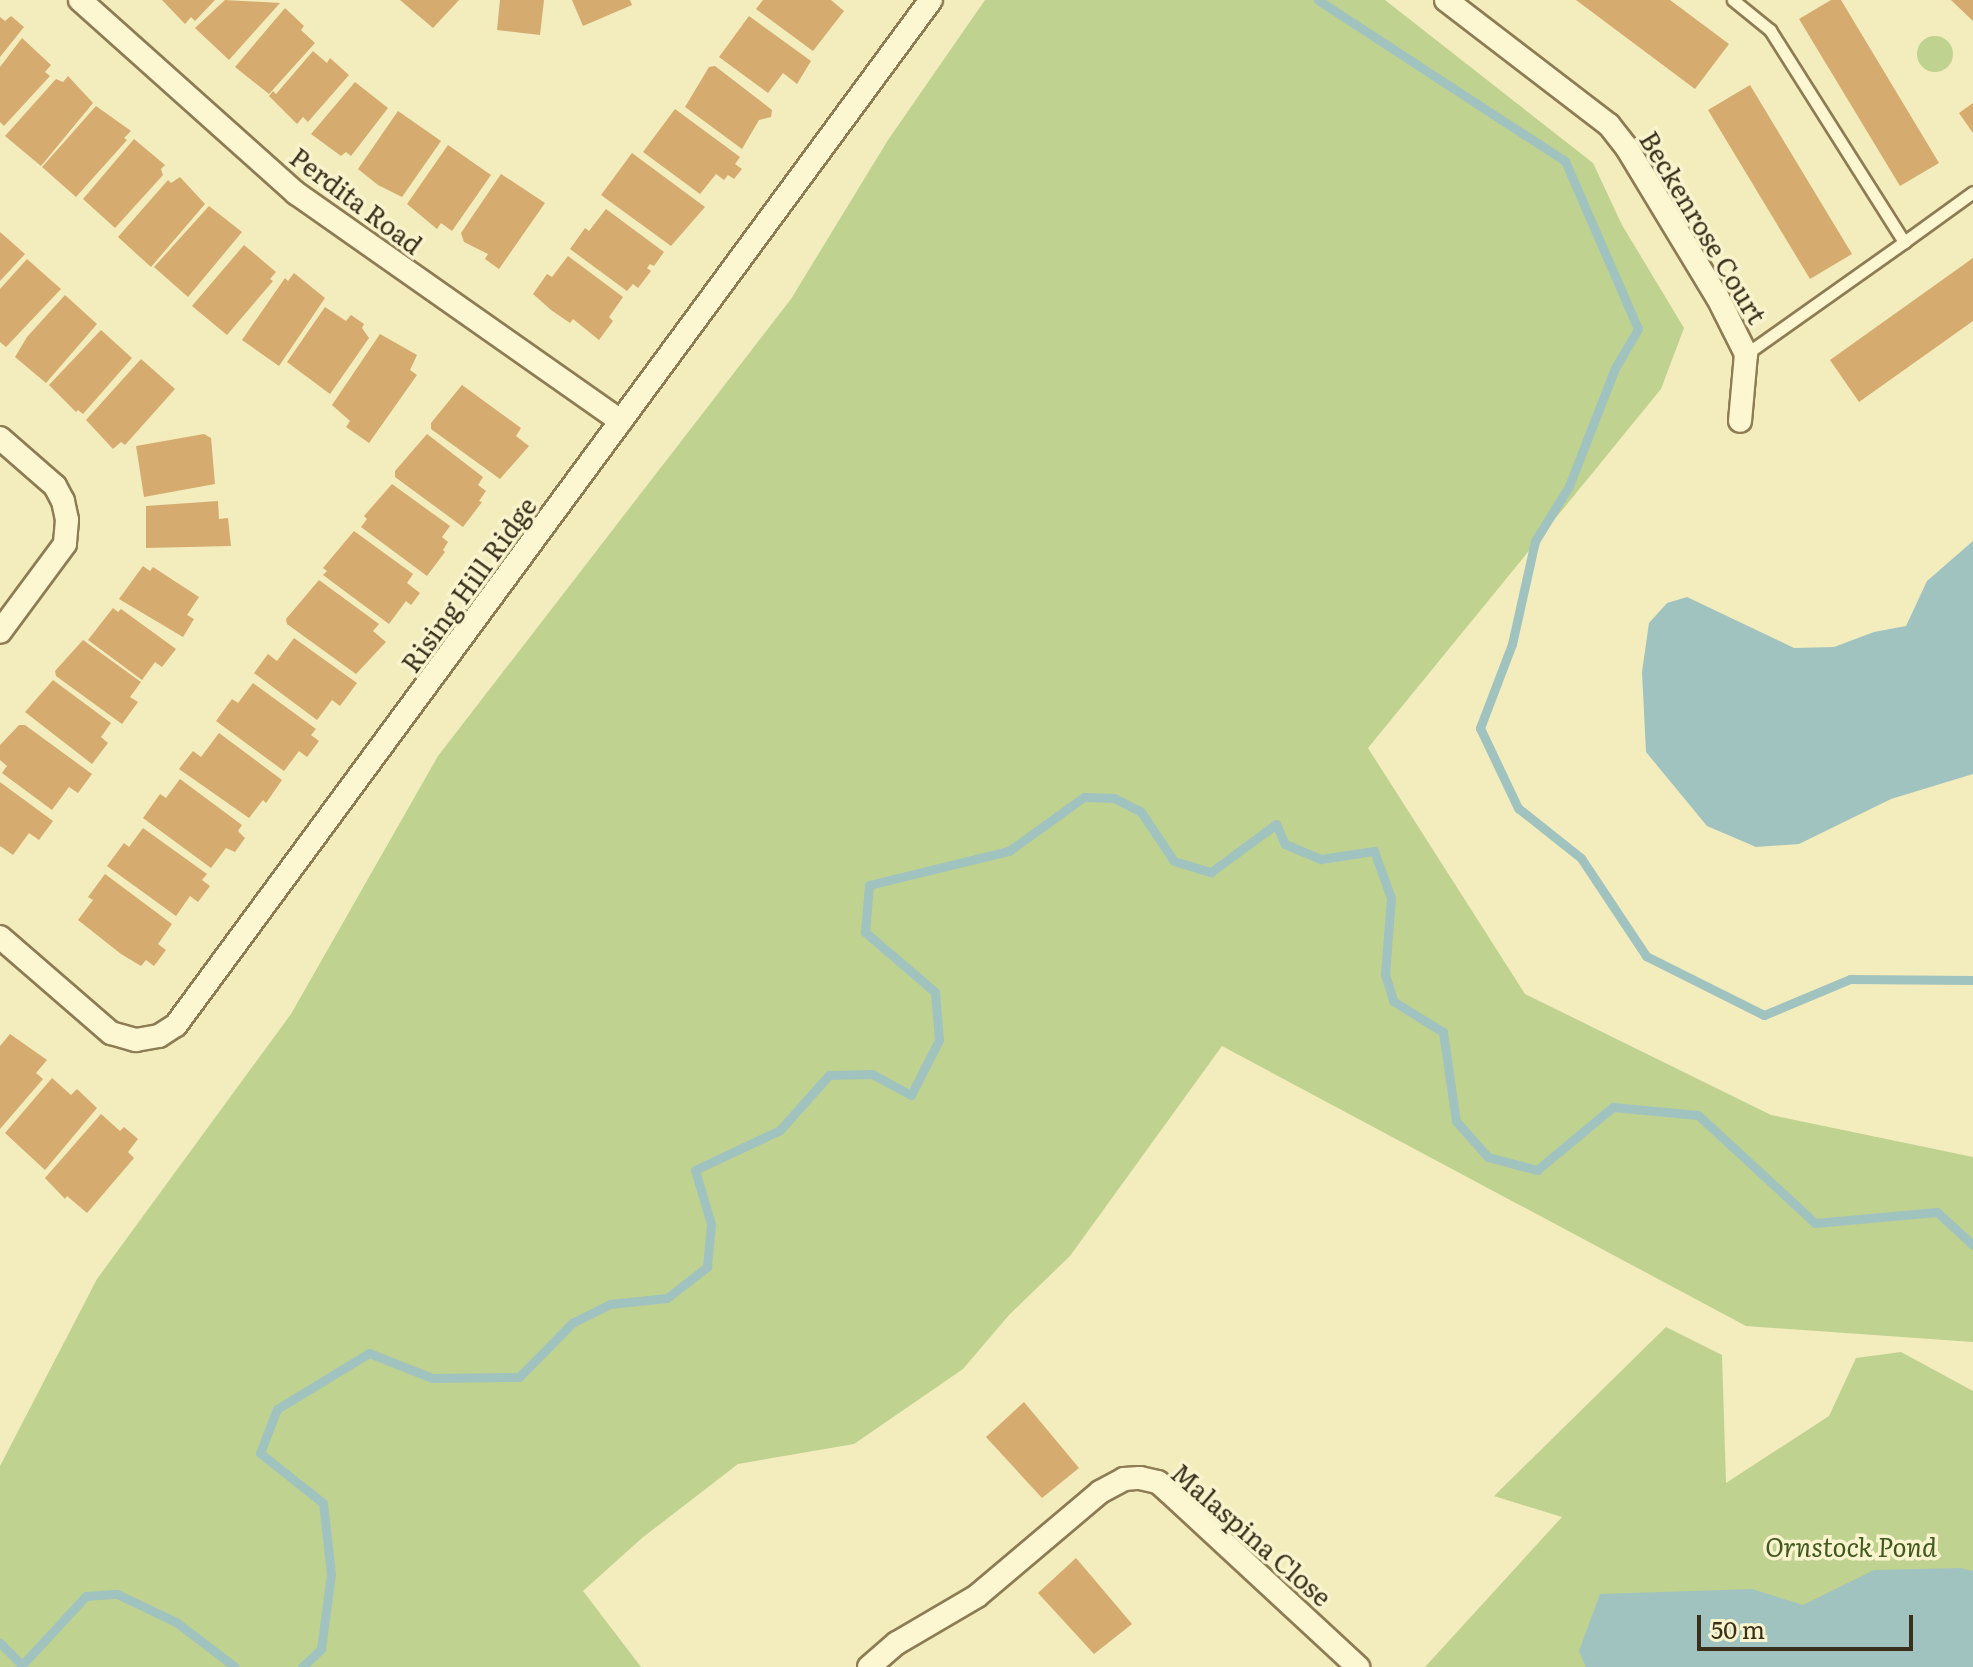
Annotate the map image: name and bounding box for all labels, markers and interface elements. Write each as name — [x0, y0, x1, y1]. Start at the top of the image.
street label: Beckenrose Court — [1634, 125, 1774, 329]
street label: Perdita Road — [285, 140, 429, 260]
street label: Rising Hill Ridge — [394, 490, 542, 678]
street label: Malaspina Close — [1166, 1456, 1338, 1612]
park label: Ornstock Pond — [1765, 1530, 1937, 1562]
scale bar — [1701, 1599, 1917, 1649]
text: 50 m — [1711, 1611, 1765, 1646]

